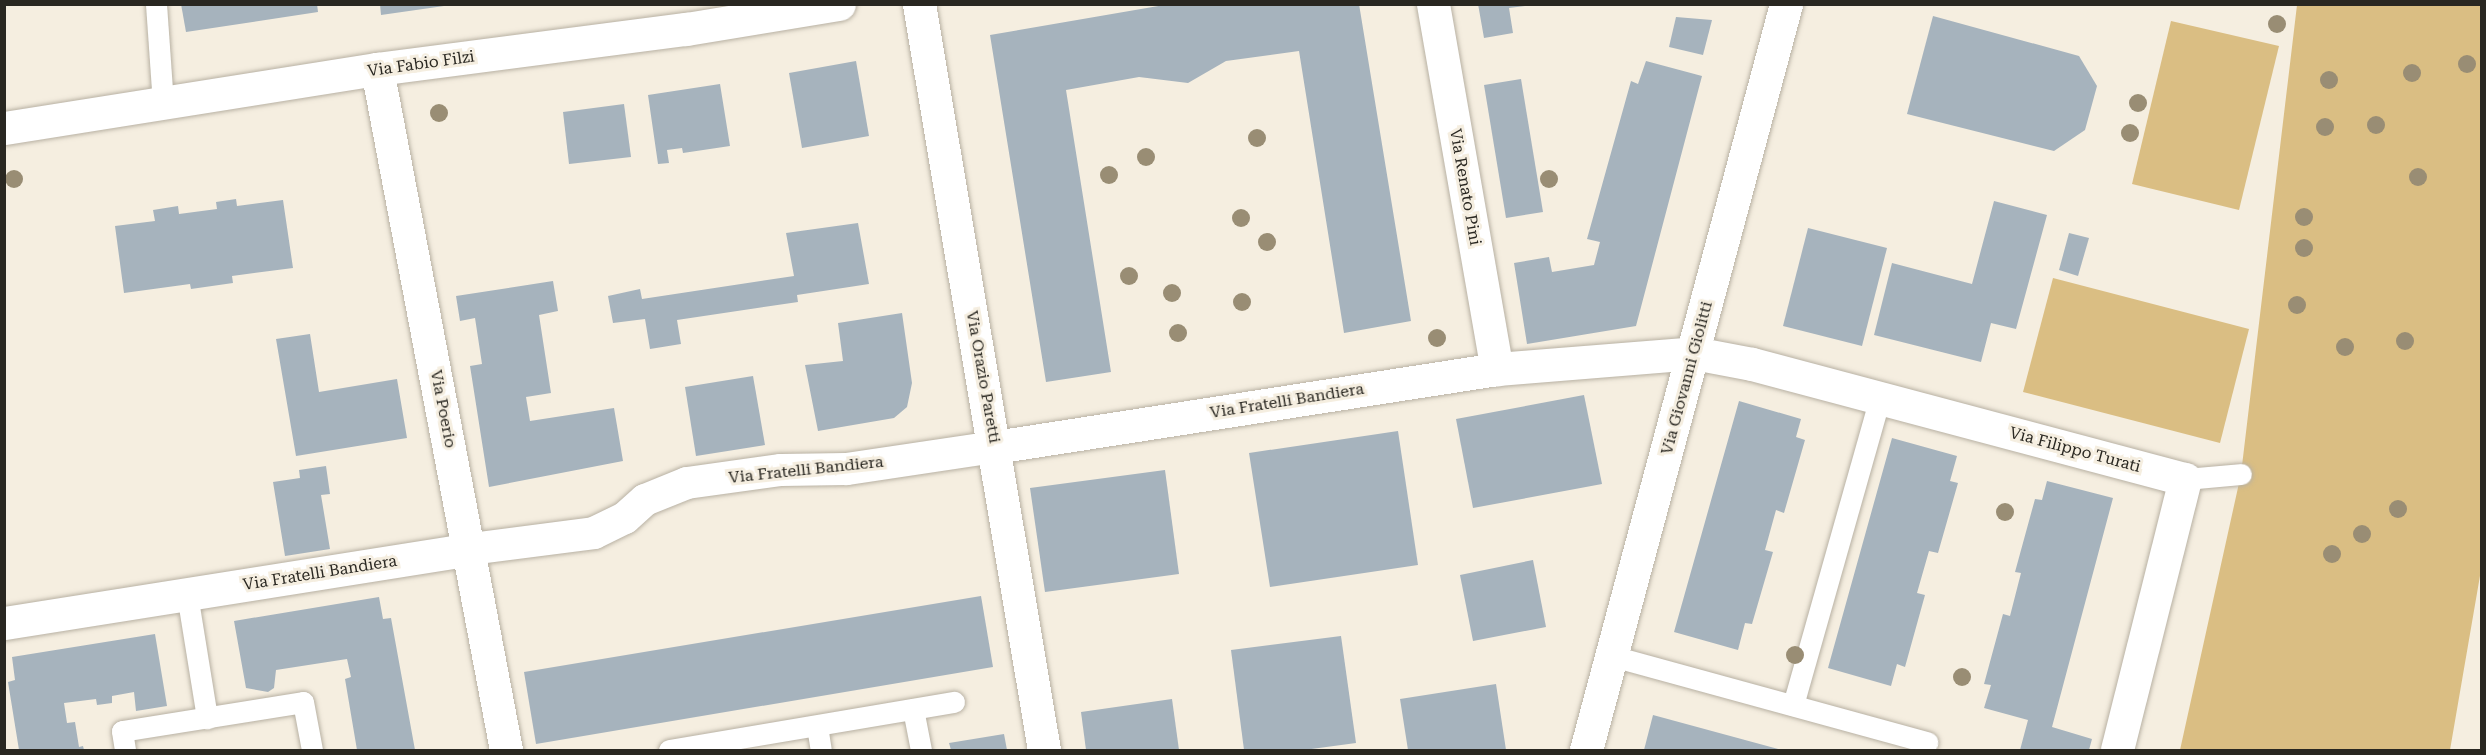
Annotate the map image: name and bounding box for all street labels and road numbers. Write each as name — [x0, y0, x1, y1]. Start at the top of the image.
street label: Via Fabio Filzi — [366, 47, 476, 81]
street label: Via Renato Pini — [1445, 127, 1485, 247]
street label: Via Giovanni Giolitti — [1657, 299, 1717, 457]
street label: Via Orazio Paretti — [962, 309, 1004, 445]
street label: Via Poerio — [426, 368, 460, 450]
street label: Via Fratelli Bandiera — [1209, 379, 1365, 423]
street label: Via Filippo Turati — [2007, 423, 2143, 477]
street label: Via Fratelli Bandiera — [728, 452, 884, 488]
street label: Via Fratelli Bandiera — [242, 551, 398, 595]

